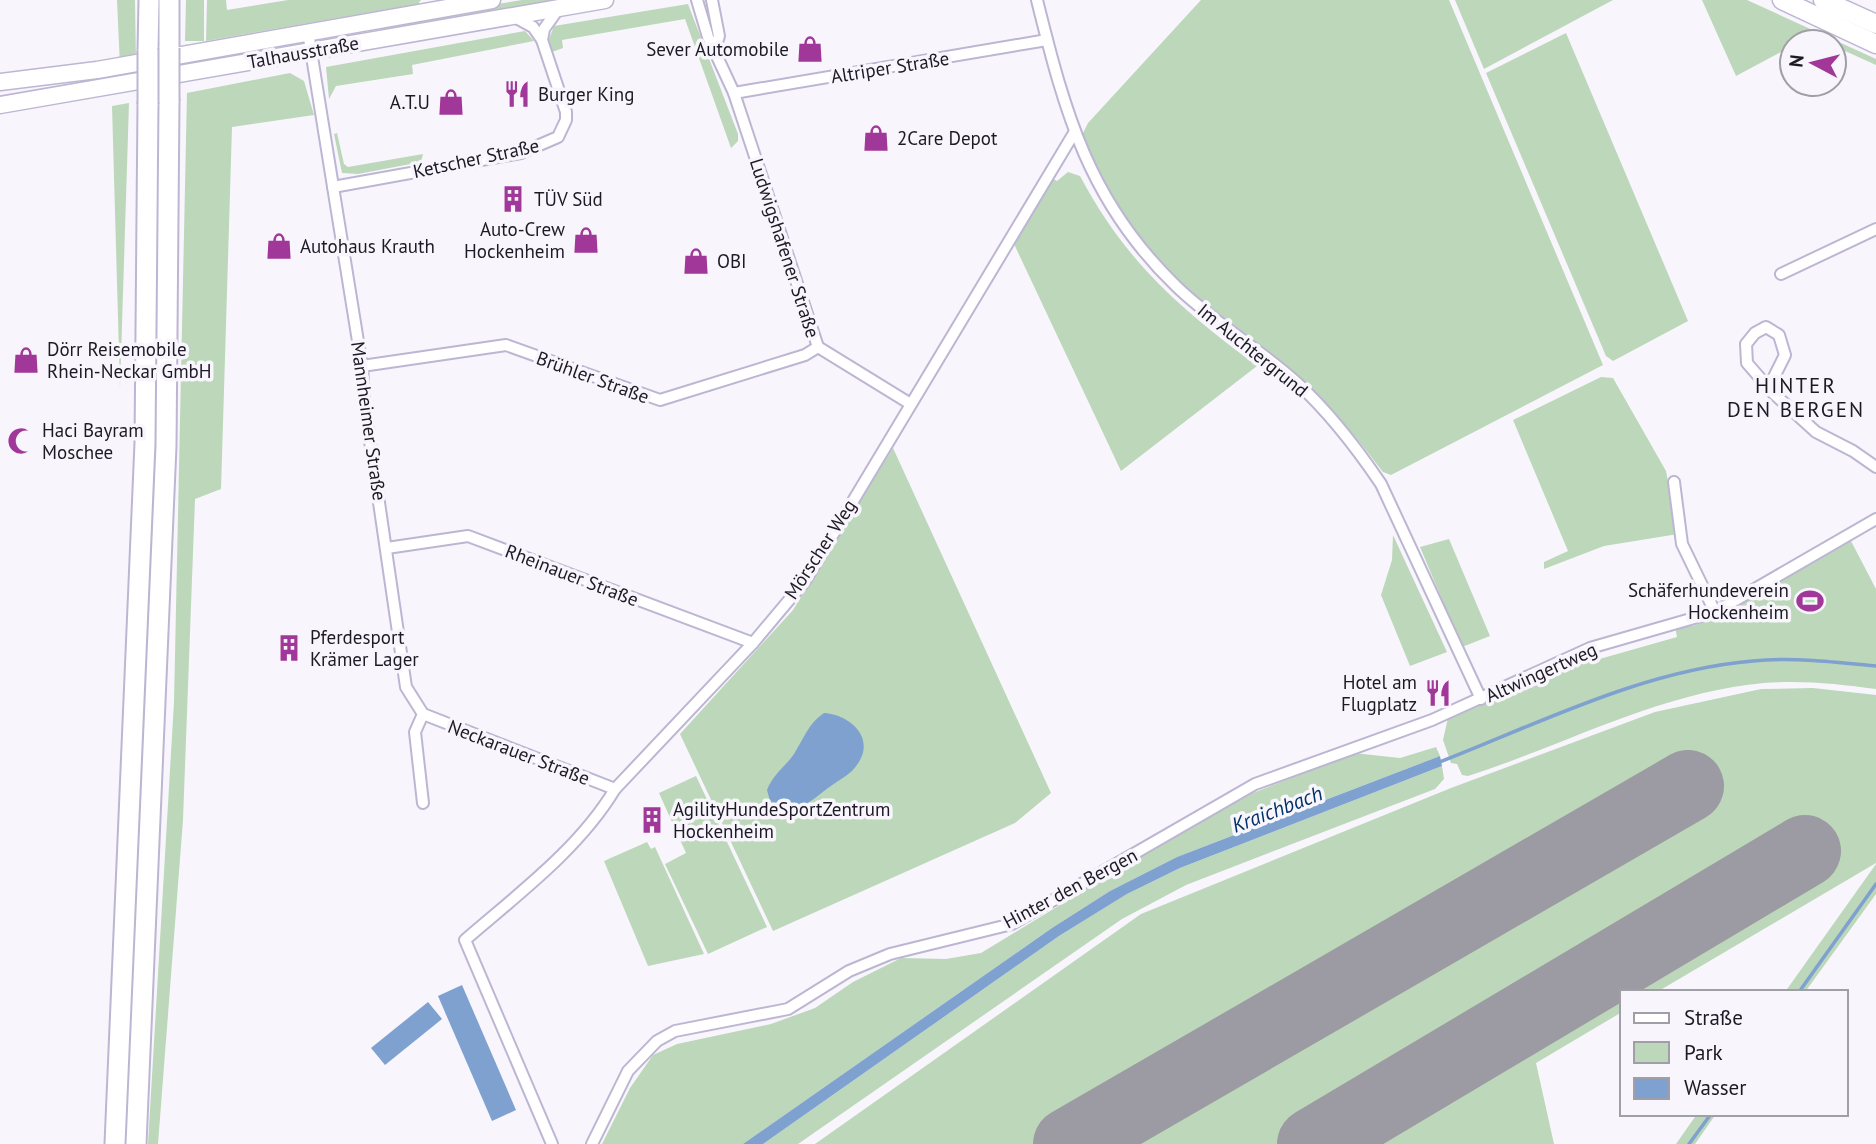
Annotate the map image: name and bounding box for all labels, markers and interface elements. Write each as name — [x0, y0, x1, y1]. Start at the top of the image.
north arrow — [1778, 28, 1848, 98]
street label: Talhausstraße — [245, 30, 361, 74]
shop icon: Sever Automobile — [795, 34, 825, 64]
place label: Sever Automobile — [646, 37, 789, 61]
street label: Altriper Straße — [829, 46, 951, 88]
text: N — [1783, 53, 1809, 69]
restaurant icon: Burger King — [502, 79, 532, 109]
place label: Burger King — [538, 82, 634, 106]
shop icon: A.T.U — [436, 87, 466, 117]
place label: A.T.U — [390, 90, 430, 114]
shop icon: 2Care Depot — [861, 123, 891, 153]
place label: 2Care Depot — [897, 126, 998, 150]
street label: Ketscher Straße — [411, 133, 541, 183]
street label: Ludwigshafener Straße — [745, 155, 825, 341]
building icon: TÜV Süd — [498, 184, 528, 214]
place label: TÜV Süd — [534, 187, 603, 211]
place label: Auto-Crew Hockenheim — [464, 217, 565, 263]
shop icon: Auto-Crew Hockenheim — [571, 225, 601, 255]
shop icon: Autohaus Krauth — [264, 231, 294, 261]
place label: Autohaus Krauth — [300, 234, 435, 258]
shop icon: OBI — [681, 246, 711, 276]
place label: OBI — [717, 249, 747, 273]
street label: Im Auchtergrund — [1193, 298, 1313, 402]
place label: Dörr Reisemobile Rhein-Neckar GmbH — [47, 337, 212, 383]
street label: Mannheimer Straße — [346, 340, 392, 502]
shop icon: Dörr Reisemobile Rhein-Neckar GmbH — [11, 345, 41, 375]
street label: Brühler Straße — [533, 346, 653, 408]
district label: HINTER DEN BERGEN — [1727, 372, 1865, 423]
place label: Haci Bayram Moschee — [42, 418, 144, 464]
mosque icon: Haci Bayram Moschee — [6, 426, 36, 456]
street label: Mörscher Weg — [779, 495, 861, 603]
street label: Rheinauer Straße — [502, 539, 642, 611]
place label: Schäferhundeverein Hockenheim — [1628, 578, 1789, 624]
sports icon: Schäferhundeverein Hockenheim — [1795, 586, 1825, 616]
place label: Pferdesport Krämer Lager — [310, 625, 419, 671]
building icon: Pferdesport Krämer Lager — [274, 633, 304, 663]
street label: Altwingertweg — [1482, 637, 1600, 707]
place label: Hotel am Flugplatz — [1341, 670, 1417, 716]
restaurant icon: Hotel am Flugplatz — [1423, 678, 1453, 708]
street label: Neckarauer Straße — [445, 714, 593, 790]
water label: Kraichbach — [1228, 779, 1326, 839]
place label: AgilityHundeSportZentrum Hockenheim — [673, 797, 890, 843]
building icon: AgilityHundeSportZentrum Hockenheim — [637, 805, 667, 835]
street label: Hinter den Bergen — [999, 843, 1141, 933]
legend — [1620, 990, 1848, 1116]
text: Straße — [1684, 1004, 1743, 1031]
text: Park — [1684, 1039, 1723, 1066]
text: Wasser — [1684, 1074, 1746, 1101]

